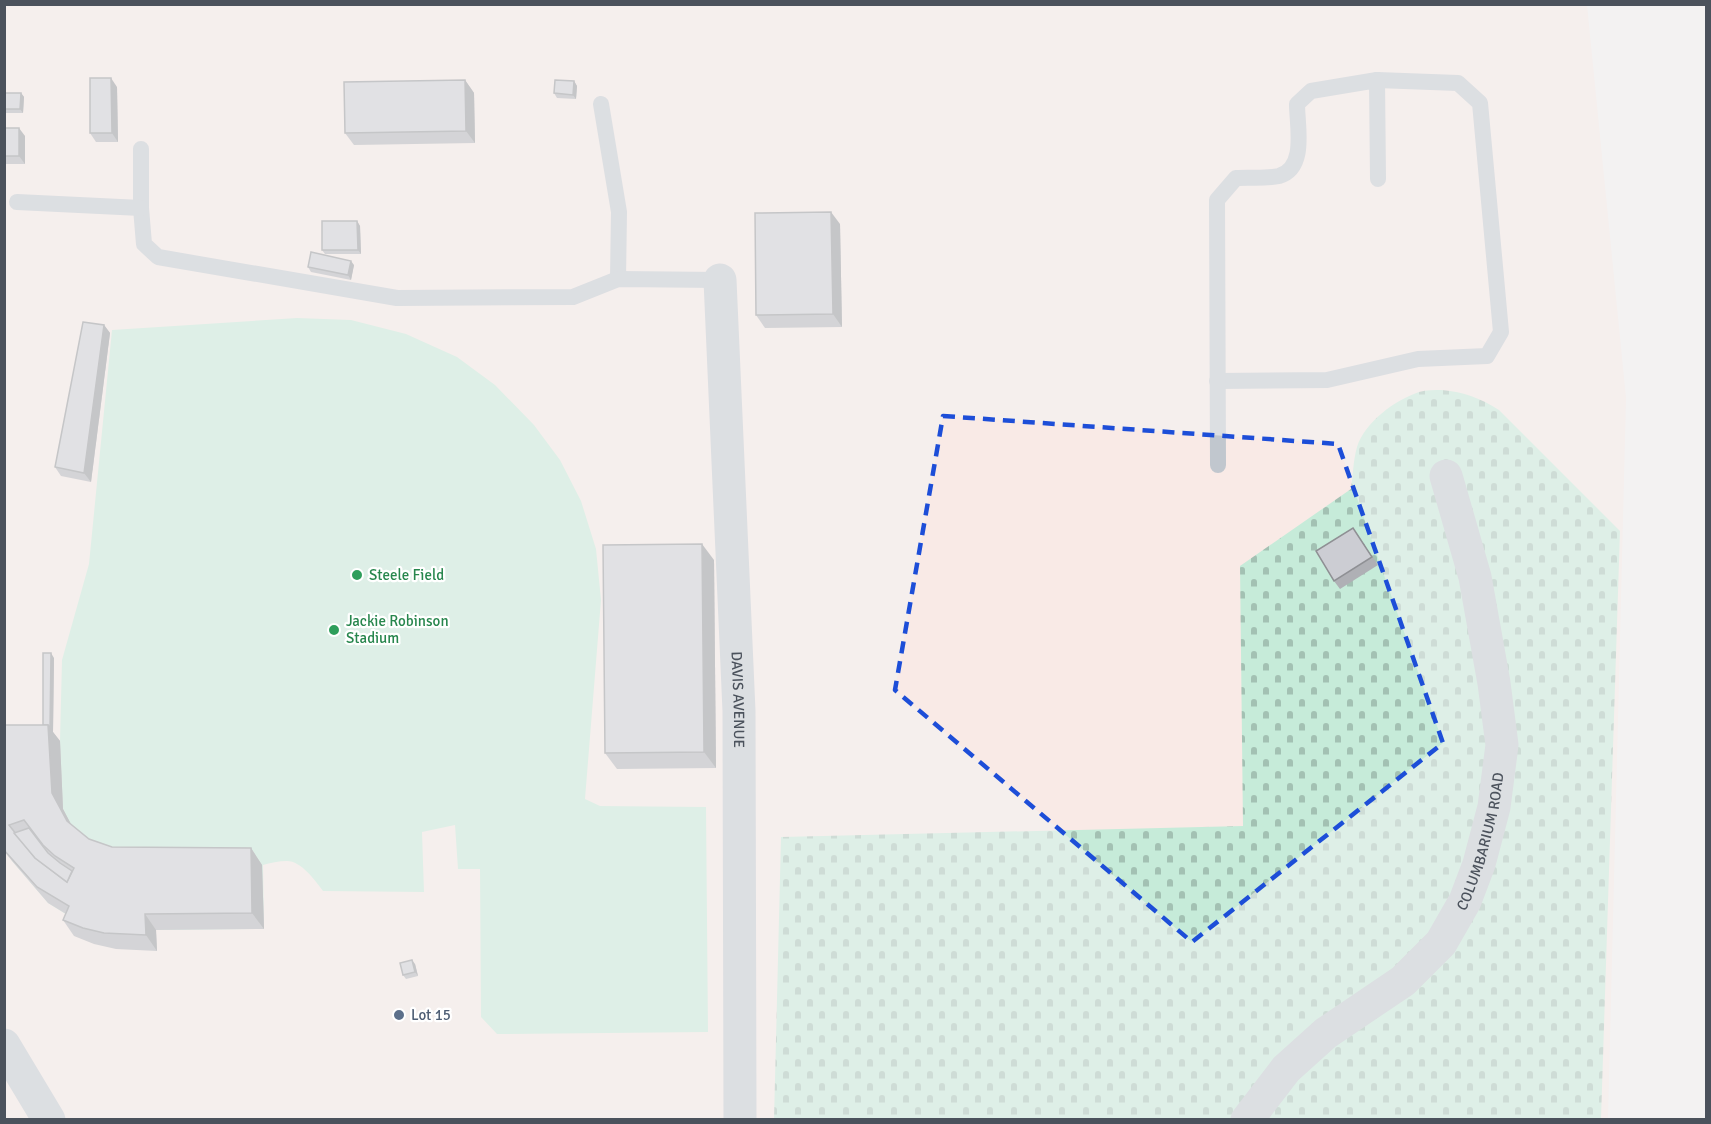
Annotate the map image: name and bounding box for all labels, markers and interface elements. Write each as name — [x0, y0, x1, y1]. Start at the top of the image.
place label: Steele Field — [369, 566, 444, 584]
marker: Steele Field — [350, 568, 364, 582]
place label: Jackie Robinson Stadium — [346, 612, 449, 647]
marker: Jackie Robinson Stadium — [327, 623, 341, 637]
street label: DAVIS AVENUE — [727, 651, 748, 748]
street label: COLUMBARIUM ROAD — [1452, 771, 1507, 914]
place label: Lot 15 — [411, 1006, 451, 1024]
marker: Lot 15 — [392, 1008, 406, 1022]

